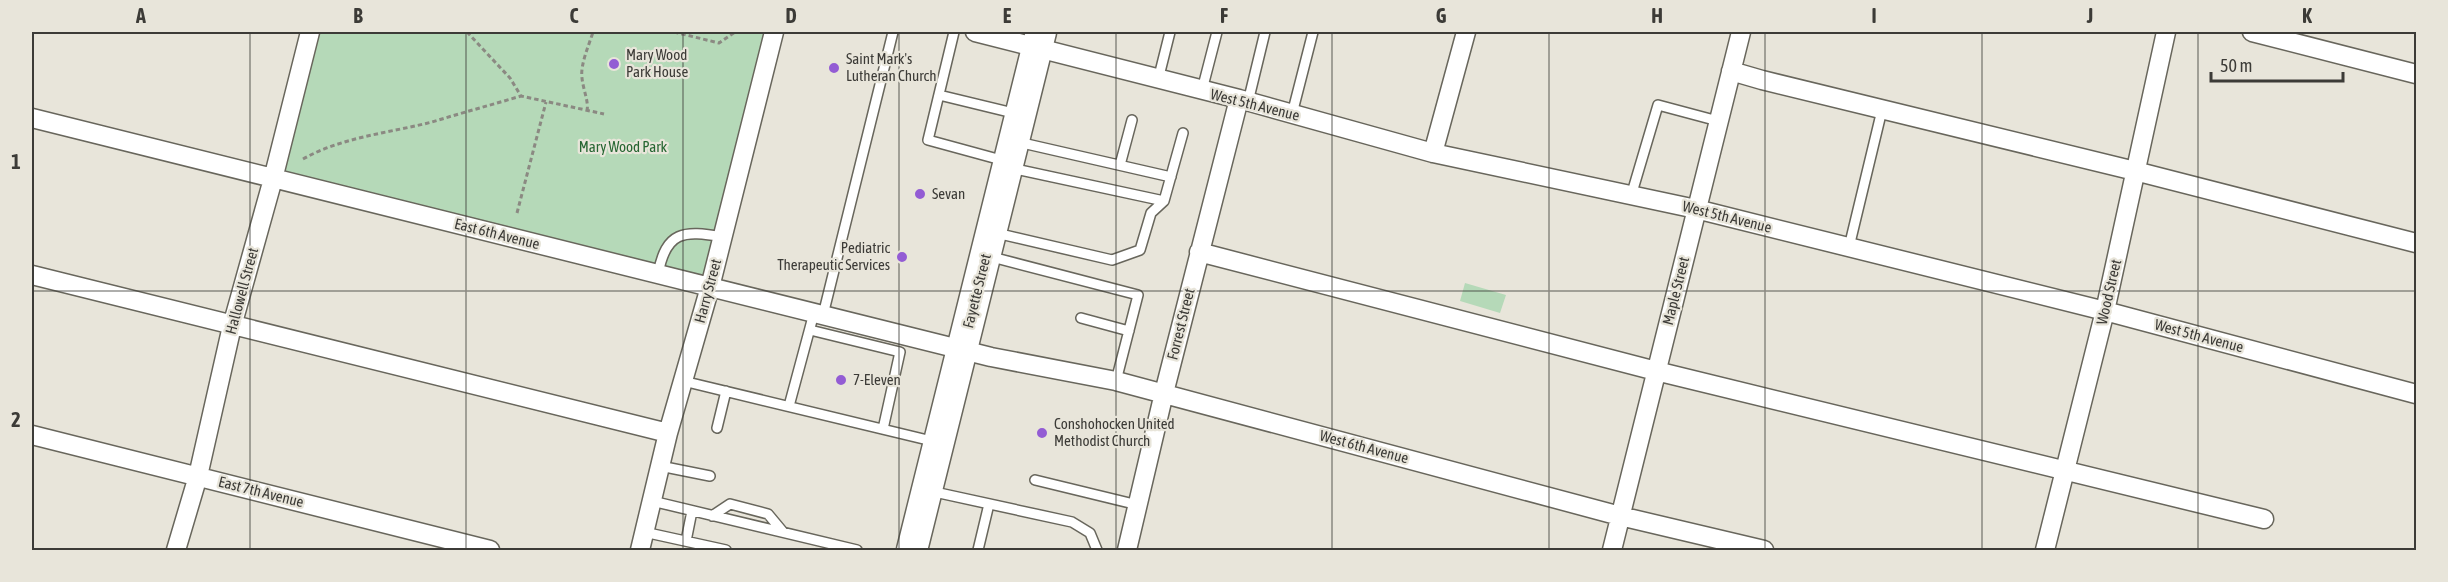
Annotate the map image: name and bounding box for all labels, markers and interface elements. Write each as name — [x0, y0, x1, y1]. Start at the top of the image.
text: A — [135, 4, 146, 27]
text: B — [353, 4, 363, 27]
text: C — [570, 4, 579, 27]
text: D — [785, 4, 797, 27]
text: E — [1003, 4, 1012, 27]
text: F — [1220, 4, 1228, 27]
text: G — [1436, 4, 1447, 27]
text: H — [1651, 4, 1663, 27]
text: I — [1871, 4, 1877, 27]
text: J — [2086, 4, 2093, 27]
text: K — [2302, 4, 2312, 27]
scale bar — [2211, 45, 2343, 83]
place label: Mary Wood Park House — [626, 46, 688, 80]
place label: Saint Mark's Lutheran Church — [846, 50, 936, 84]
text: 50 m — [2220, 55, 2252, 76]
marker: Mary Wood Park House — [607, 57, 621, 71]
marker: Saint Mark's Lutheran Church — [827, 61, 841, 75]
street label: West 5th Avenue — [1209, 85, 1302, 124]
park label: Mary Wood Park — [579, 138, 668, 155]
text: 1 — [11, 150, 21, 173]
place label: Sevan — [932, 185, 965, 202]
marker: Sevan — [913, 187, 927, 201]
street label: West 5th Avenue — [1681, 197, 1774, 236]
street label: East 6th Avenue — [453, 215, 542, 252]
place label: Pediatric Therapeutic Services — [777, 239, 890, 273]
street label: Hallowell Street — [222, 246, 261, 336]
marker: Pediatric Therapeutic Services — [895, 250, 909, 264]
street label: Fayette Street — [959, 252, 994, 330]
street label: Maple Street — [1659, 255, 1692, 327]
street label: Harry Street — [691, 257, 724, 325]
street label: Wood Street — [2093, 258, 2124, 326]
street label: Forrest Street — [1163, 286, 1198, 361]
street label: West 5th Avenue — [2153, 316, 2246, 356]
place label: 7-Eleven — [853, 371, 901, 388]
marker: 7-Eleven — [834, 373, 848, 387]
text: 2 — [11, 408, 21, 431]
place label: Conshohocken United Methodist Church — [1054, 415, 1175, 449]
marker: Conshohocken United Methodist Church — [1035, 426, 1049, 440]
street label: West 6th Avenue — [1318, 427, 1411, 467]
street label: East 7th Avenue — [217, 473, 306, 510]

